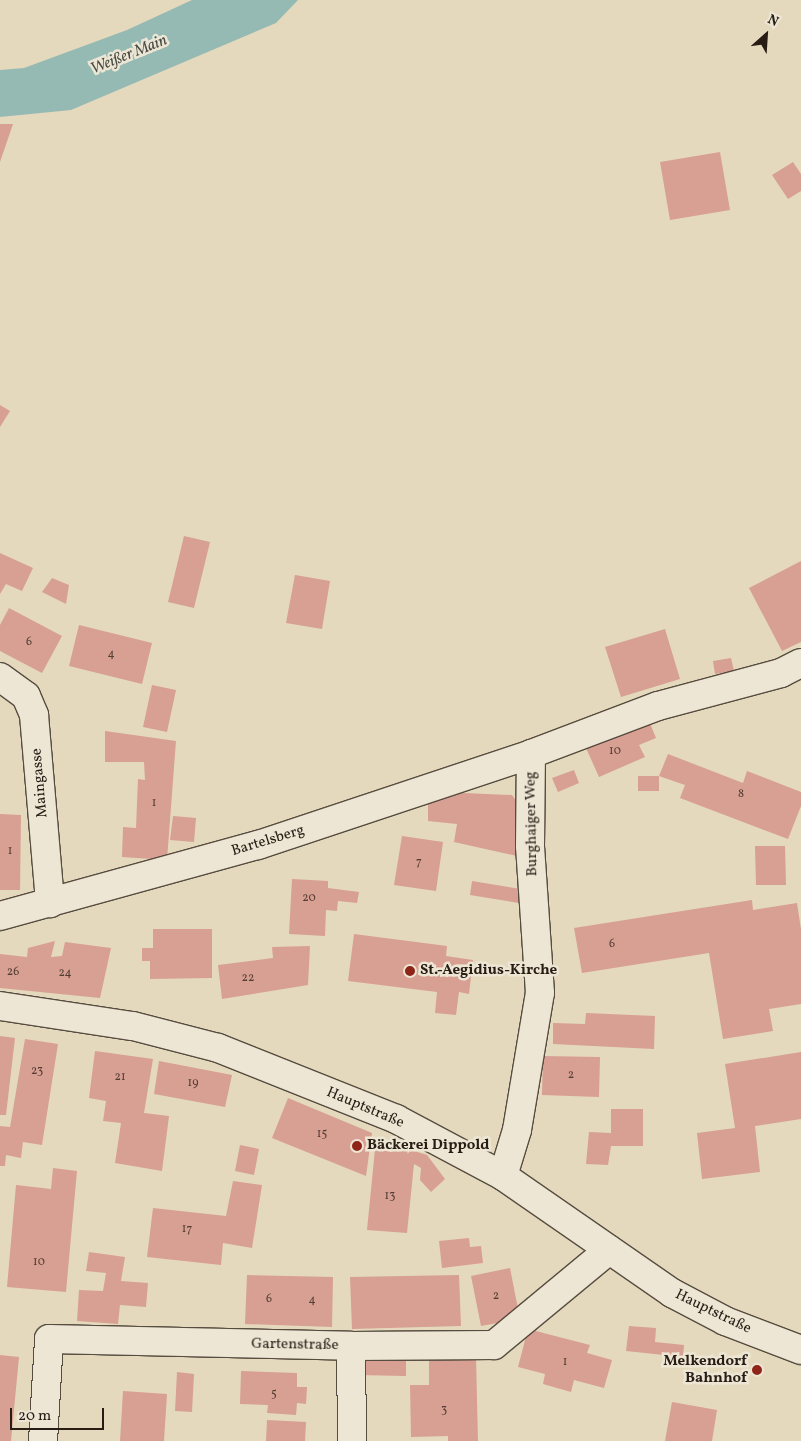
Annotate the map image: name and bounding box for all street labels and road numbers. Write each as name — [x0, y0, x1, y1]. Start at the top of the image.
street label: Maingasse — [28, 747, 52, 819]
street label: Burghaiger Weg — [522, 771, 542, 877]
street label: Bartelsberg — [229, 821, 307, 861]
street label: Hauptstraße — [323, 1084, 407, 1132]
street label: Hauptstraße — [672, 1286, 754, 1338]
street label: Gartenstraße — [251, 1335, 339, 1355]

